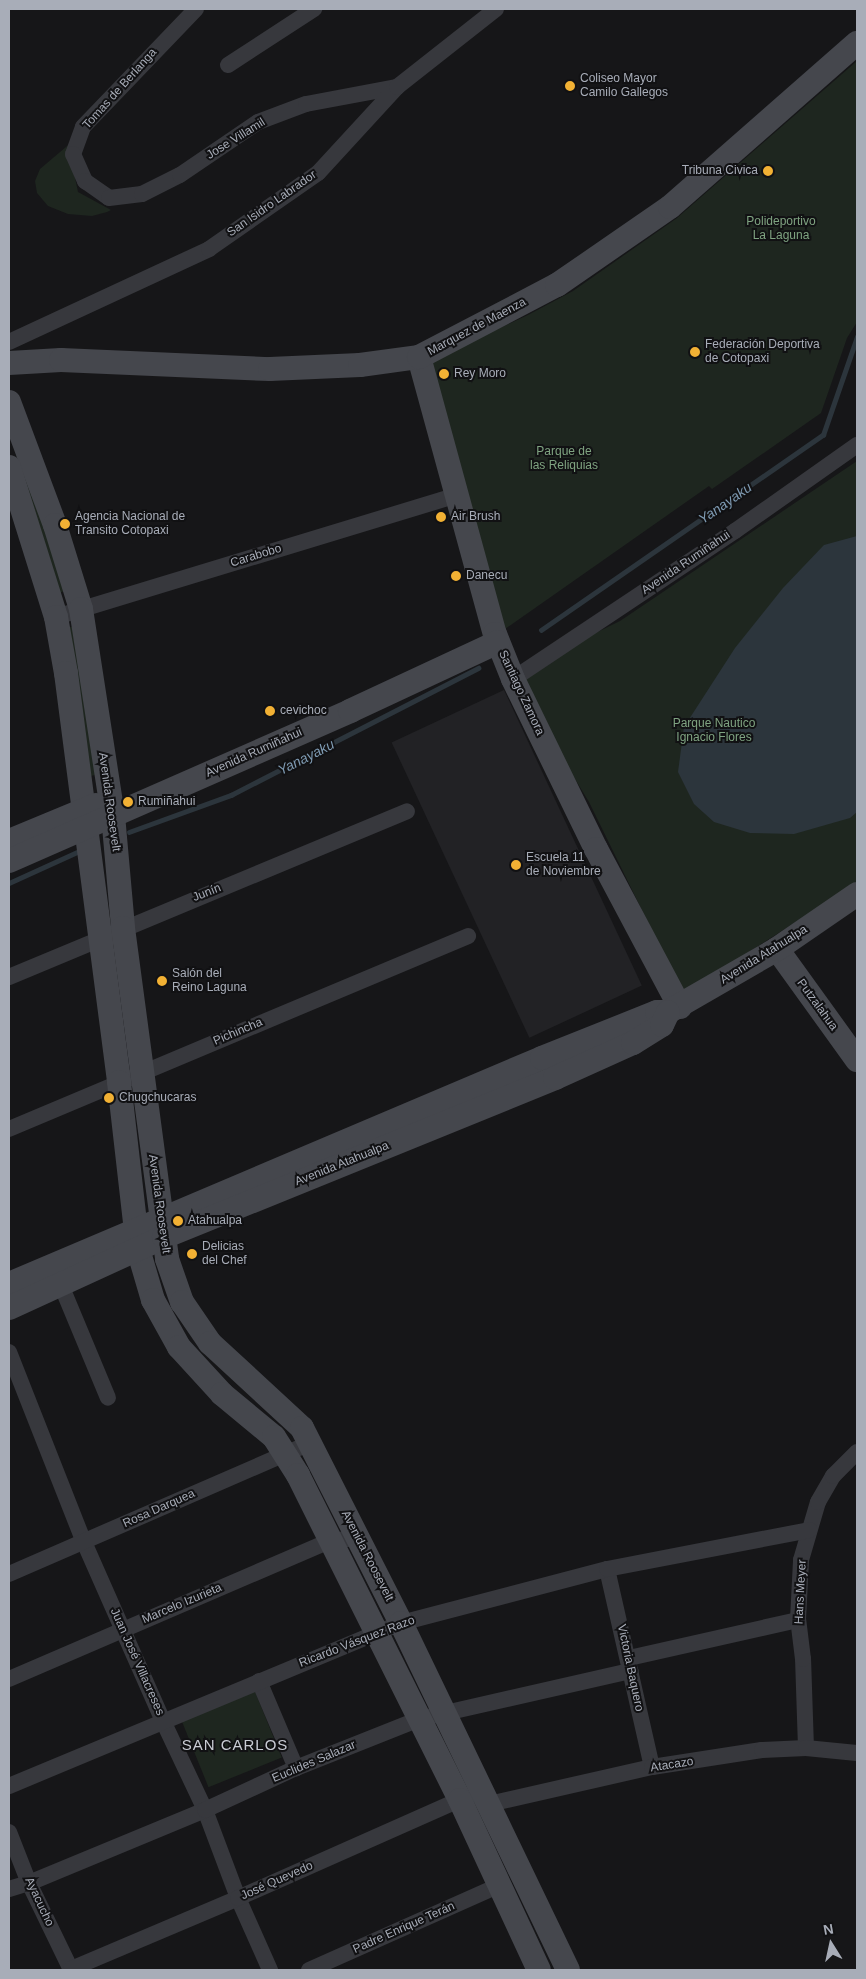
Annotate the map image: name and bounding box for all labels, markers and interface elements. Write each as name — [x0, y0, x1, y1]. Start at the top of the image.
street label: Tomas de Berlanga — [80, 46, 160, 132]
place label: Coliseo Mayor Camilo Gallegos — [580, 72, 668, 100]
marker: Coliseo Mayor Camilo Gallegos — [564, 80, 576, 92]
street label: Jose Villamil — [204, 115, 268, 163]
place label: Tribuna Civica — [682, 164, 758, 178]
marker: Tribuna Civica — [762, 165, 774, 177]
street label: San Isidro Labrador — [225, 168, 319, 240]
park label: Polideportivo La Laguna — [746, 215, 816, 243]
street label: Marquez de Maenza — [425, 295, 529, 359]
place label: Federación Deportiva de Cotopaxi — [705, 338, 820, 366]
marker: Federación Deportiva de Cotopaxi — [689, 346, 701, 358]
place label: Rey Moro — [454, 367, 506, 381]
marker: Rey Moro — [438, 368, 450, 380]
park label: Parque de las Reliquias — [530, 445, 598, 473]
water label: Yanayaku — [695, 479, 755, 527]
place label: Agencia Nacional de Transito Cotopaxi — [75, 510, 185, 538]
place label: Air Brush — [451, 510, 500, 524]
marker: Air Brush — [435, 511, 447, 523]
marker: Agencia Nacional de Transito Cotopaxi — [59, 518, 71, 530]
street label: Avenida Rumiñahui — [639, 528, 733, 598]
street label: Carabobo — [229, 541, 283, 571]
place label: Danecu — [466, 569, 507, 583]
marker: Danecu — [450, 570, 462, 582]
street label: Santiago Zamora — [495, 648, 547, 738]
place label: cevichoc — [280, 704, 327, 718]
marker: cevichoc — [264, 705, 276, 717]
park label: Parque Nautico Ignacio Flores — [673, 717, 755, 745]
street label: Avenida Rumiñahui — [204, 725, 304, 781]
water label: Yanayaku — [275, 736, 337, 778]
street label: Avenida Roosevelt — [95, 752, 123, 852]
place label: Rumiñahui — [138, 795, 195, 809]
marker: Rumiñahui — [122, 796, 134, 808]
place label: Escuela 11 de Noviembre — [526, 851, 601, 879]
marker: Escuela 11 de Noviembre — [510, 859, 522, 871]
street label: Junín — [191, 881, 223, 905]
street label: Avenida Atahualpa — [718, 922, 810, 988]
place label: Salón del Reino Laguna — [172, 967, 247, 995]
marker: Salón del Reino Laguna — [156, 975, 168, 987]
street label: Putzalahua — [794, 976, 840, 1034]
street label: Pichincha — [211, 1015, 265, 1049]
place label: Chugchucaras — [119, 1091, 196, 1105]
marker: Chugchucaras — [103, 1092, 115, 1104]
street label: Avenida Atahualpa — [293, 1138, 391, 1190]
street label: Avenida Roosevelt — [145, 1154, 173, 1254]
place label: Atahualpa — [188, 1214, 242, 1228]
marker: Atahualpa — [172, 1215, 184, 1227]
place label: Delicias del Chef — [202, 1240, 247, 1268]
marker: Delicias del Chef — [186, 1248, 198, 1260]
street label: Rosa Darquea — [121, 1487, 197, 1531]
street label: Avenida Roosevelt — [338, 1508, 396, 1604]
street label: Hans Meyer — [792, 1559, 810, 1625]
street label: Marcelo Izurieta — [140, 1581, 224, 1627]
street label: Juan José Villacreses — [107, 1606, 167, 1718]
street label: Ricardo Vásquez Razo — [297, 1613, 417, 1671]
street label: Victoria Baquero — [614, 1623, 646, 1713]
district label: SAN CARLOS — [180, 1736, 290, 1754]
street label: Euclides Salazar — [270, 1738, 358, 1786]
street label: Atacazo — [649, 1754, 695, 1776]
street label: José Quevedo — [239, 1859, 315, 1903]
street label: Ayacucho — [21, 1875, 57, 1929]
street label: Padre Enrique Terán — [351, 1899, 457, 1957]
north arrow — [806, 1919, 856, 1969]
text: N — [822, 1920, 835, 1938]

